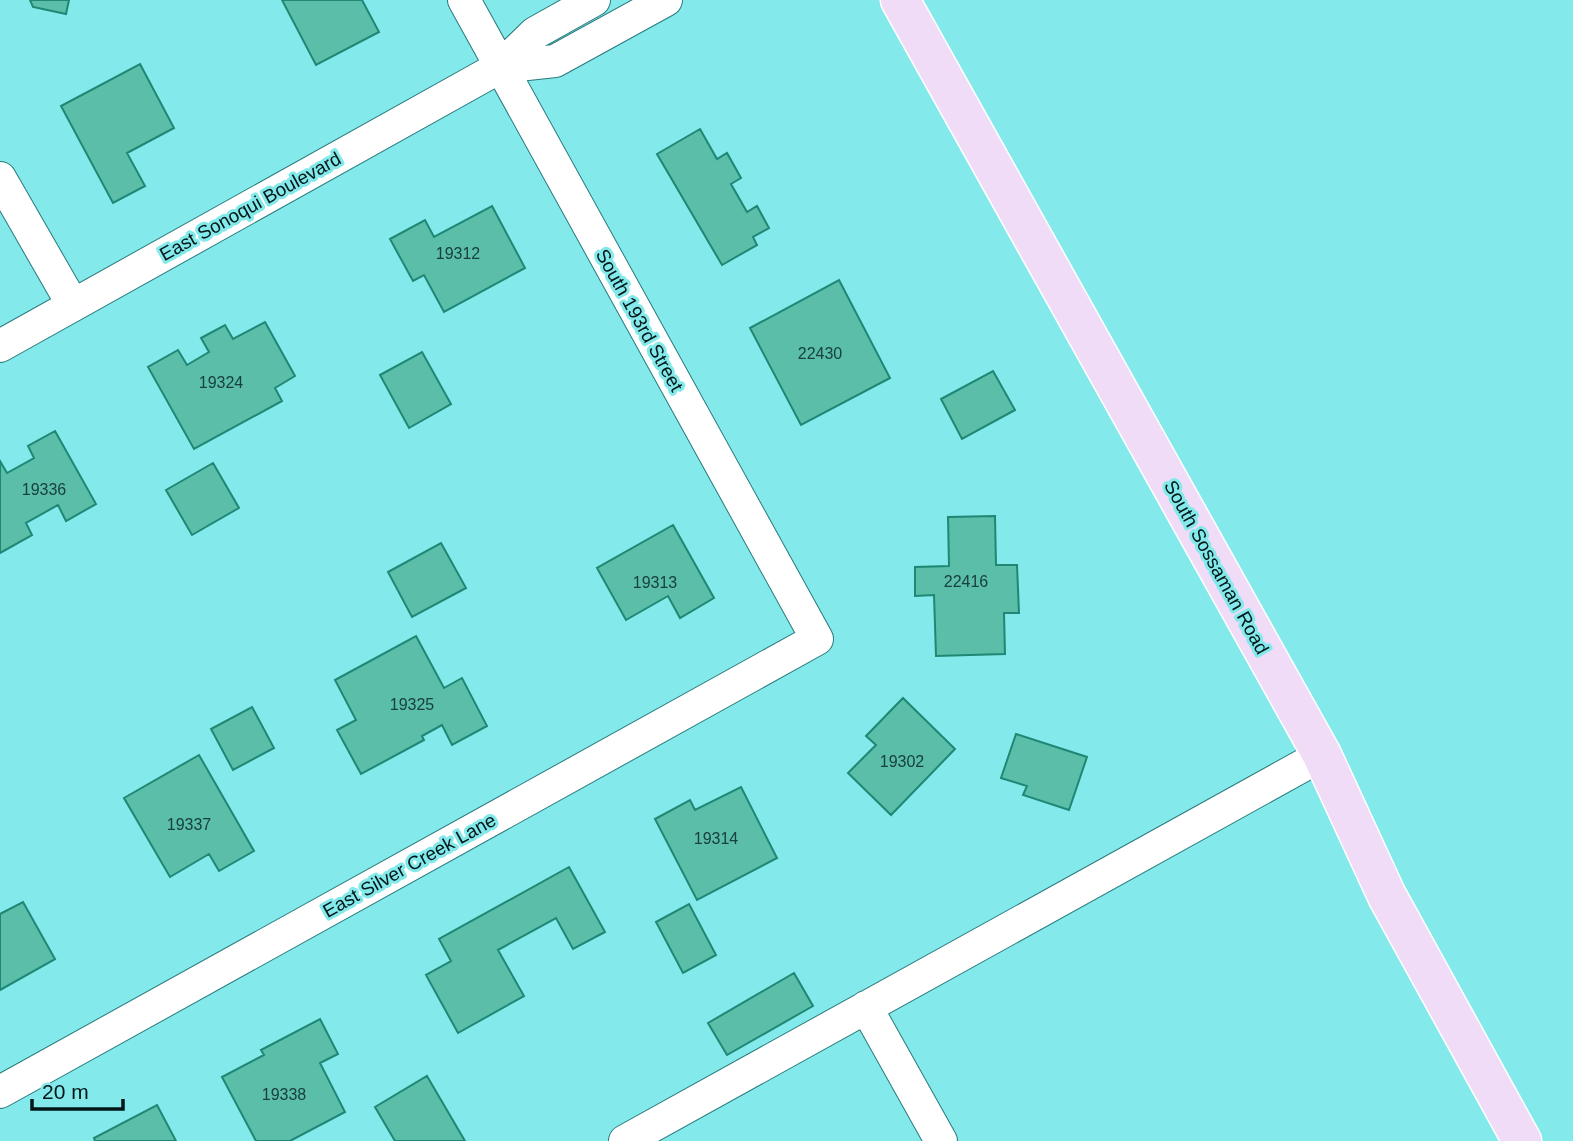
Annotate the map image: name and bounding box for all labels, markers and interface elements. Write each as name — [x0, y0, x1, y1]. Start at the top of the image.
street label: East Sonoqui Boulevard — [156, 148, 344, 265]
house number: 19312 — [436, 245, 480, 262]
street label: South 193rd Street — [592, 245, 688, 396]
house number: 22430 — [798, 345, 842, 362]
house number: 19324 — [199, 374, 243, 391]
street label: South Sossaman Road — [1160, 477, 1273, 658]
house number: 19336 — [22, 481, 66, 498]
house number: 22416 — [944, 573, 988, 590]
house number: 19313 — [633, 574, 677, 591]
house number: 19325 — [390, 696, 434, 713]
house number: 19302 — [880, 753, 924, 770]
street label: East Silver Creek Lane — [319, 809, 499, 922]
house number: 19337 — [167, 816, 211, 833]
house number: 19314 — [694, 830, 738, 847]
scale bar — [32, 1068, 122, 1112]
text: 20 m — [42, 1080, 89, 1103]
house number: 19338 — [262, 1086, 306, 1103]

